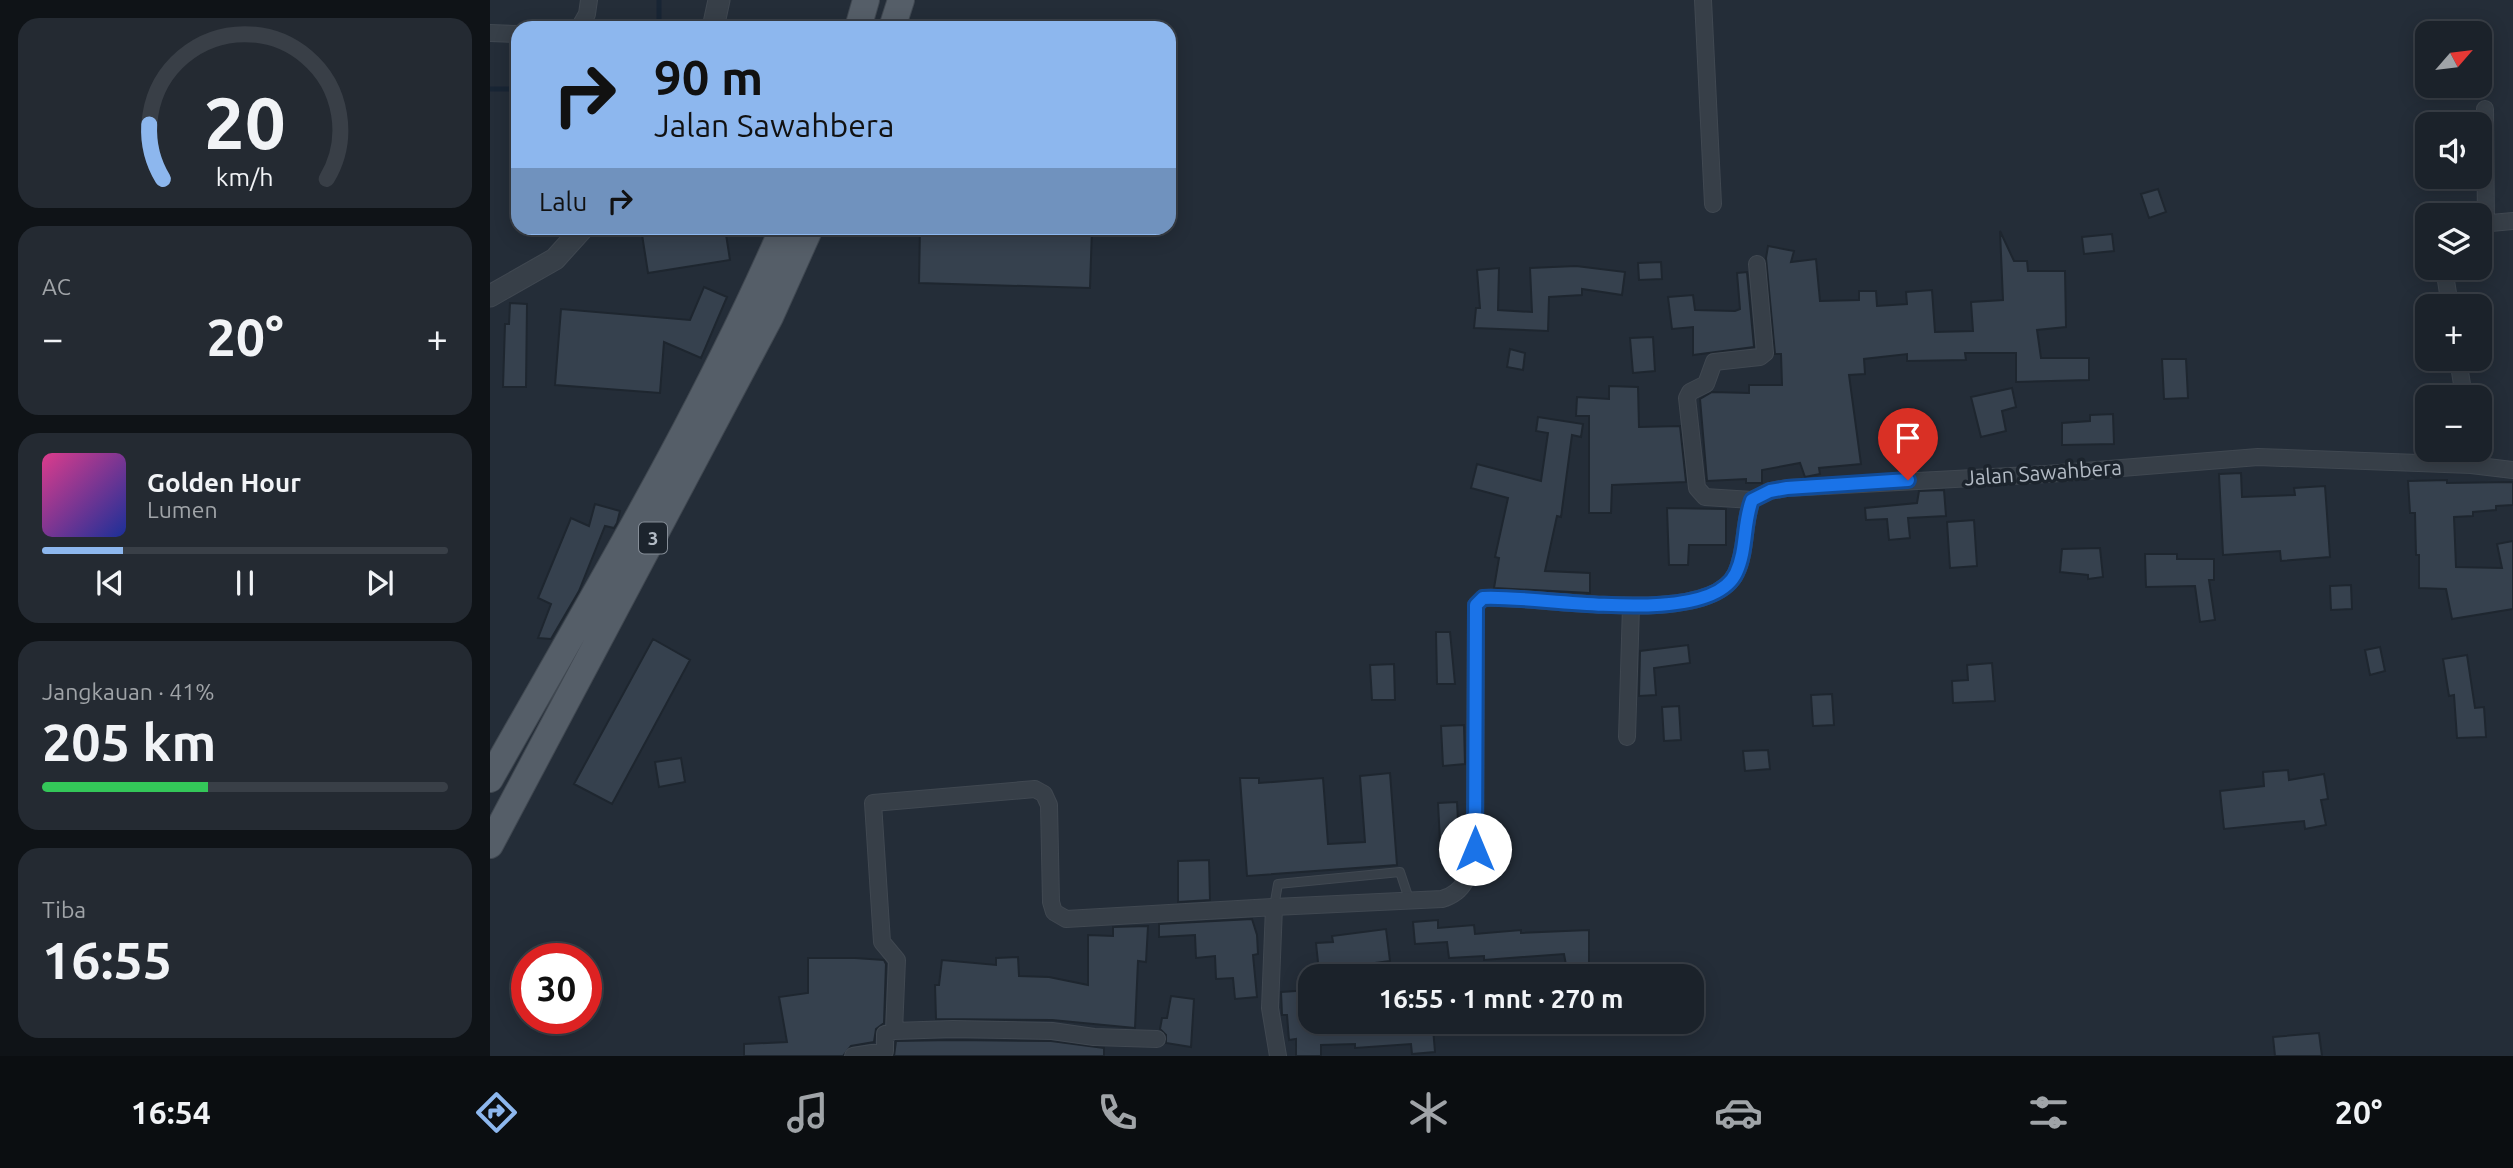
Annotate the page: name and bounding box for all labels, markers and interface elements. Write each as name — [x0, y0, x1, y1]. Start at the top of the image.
north arrow — [2415, 21, 2492, 98]
map controls — [2415, 21, 2492, 462]
icon: right — [539, 49, 630, 140]
text: 90 m — [654, 49, 763, 104]
text: 20 — [204, 81, 286, 163]
text: Jalan Sawahbera — [654, 107, 894, 143]
button: sound — [2415, 112, 2492, 189]
text: km/h — [216, 163, 274, 191]
icon: right — [601, 182, 639, 220]
text: Lalu — [539, 187, 587, 216]
button: layers — [2415, 203, 2492, 280]
text: AC — [42, 274, 71, 299]
button: + — [2415, 294, 2492, 371]
text: 20° — [206, 308, 284, 366]
text: − — [42, 317, 63, 359]
text: + — [427, 317, 448, 359]
button: − — [2415, 385, 2492, 462]
pin — [1878, 408, 1938, 480]
icon: arrive — [1889, 419, 1927, 457]
street label: Jalan Sawahbera — [1963, 455, 2123, 489]
text: Golden Hour — [147, 468, 301, 497]
text: Lumen — [147, 497, 218, 522]
road number: 3 — [639, 523, 667, 554]
icon: previous — [91, 564, 129, 602]
icon: pause — [226, 564, 264, 602]
icon: next — [361, 564, 399, 602]
text: Jangkauan · 41% — [42, 679, 214, 704]
text: 205 km — [42, 713, 216, 771]
position arrow — [1438, 812, 1512, 886]
text: Tiba — [42, 897, 86, 922]
text: 16:55 — [42, 931, 172, 989]
speed limit sign: 30 — [511, 943, 602, 1034]
text: 16:55 · 1 mnt · 270 m — [1379, 984, 1623, 1013]
icon: directions — [472, 1088, 521, 1137]
icon: music — [783, 1088, 832, 1137]
icon: phone — [1093, 1088, 1142, 1137]
icon: climate — [1404, 1088, 1453, 1137]
icon: car — [1714, 1088, 1763, 1137]
icon: filters — [2024, 1088, 2073, 1137]
text: 16:54 — [131, 1094, 211, 1130]
text: 20° — [2335, 1094, 2382, 1130]

